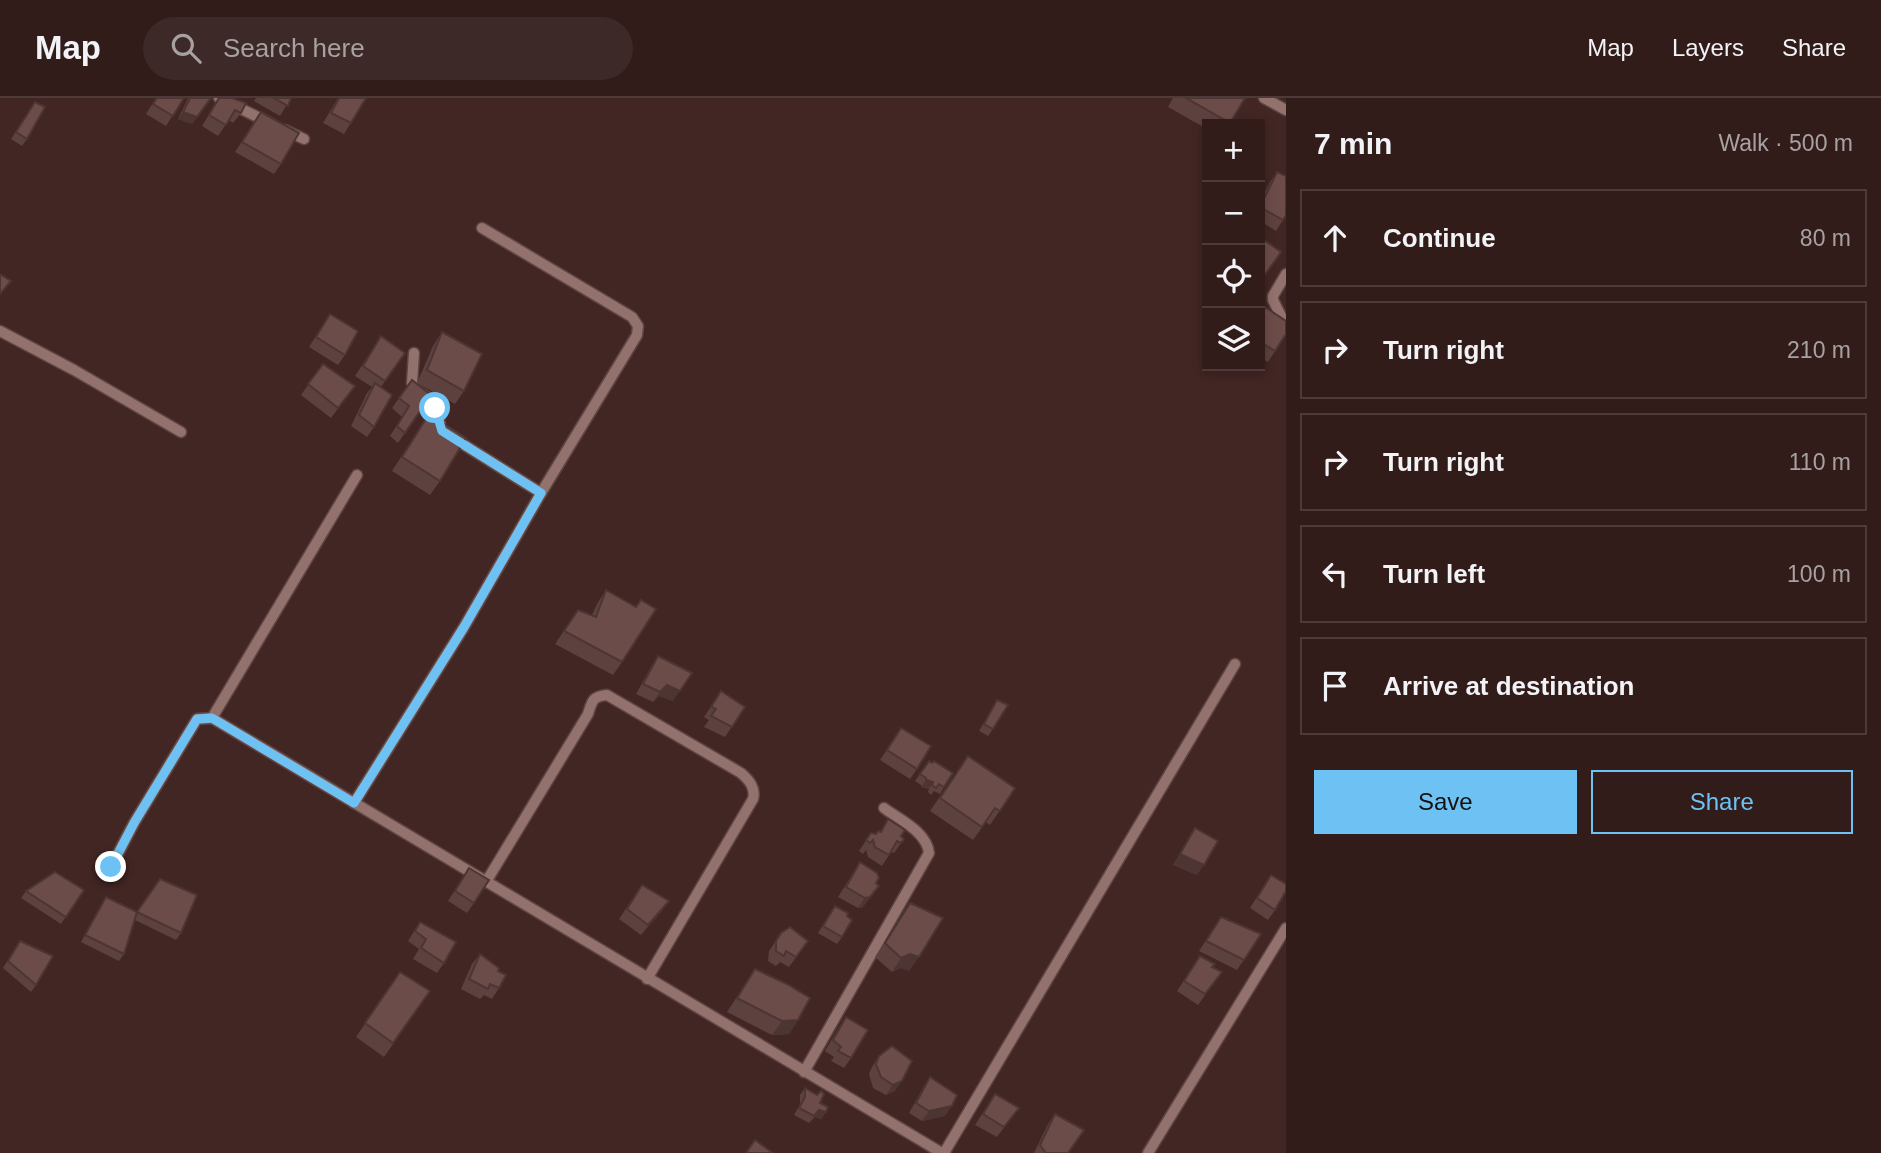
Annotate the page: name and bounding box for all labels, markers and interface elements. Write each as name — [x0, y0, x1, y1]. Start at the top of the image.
search box — [143, 17, 633, 80]
text: Map — [35, 29, 101, 66]
icon: search — [167, 29, 205, 67]
text: Search here — [223, 33, 365, 63]
text: Map — [1587, 34, 1634, 61]
text: Layers — [1672, 34, 1744, 61]
text: Share — [1782, 34, 1846, 61]
map controls — [1202, 119, 1265, 371]
button: + — [1202, 119, 1265, 182]
text: 7 min — [1314, 127, 1392, 160]
text: Walk · 500 m — [1718, 130, 1853, 156]
button: − — [1202, 182, 1265, 245]
icon: ahead — [1316, 219, 1354, 257]
text: Continue — [1383, 223, 1496, 253]
text: 80 m — [1800, 225, 1851, 251]
button: locate — [1202, 245, 1265, 308]
button: layers — [1202, 308, 1265, 371]
icon: right — [1316, 331, 1354, 369]
text: Turn right — [1383, 335, 1504, 365]
text: 210 m — [1787, 337, 1851, 363]
route start — [419, 392, 450, 423]
icon: right — [1316, 443, 1354, 481]
text: Turn right — [1383, 447, 1504, 477]
text: 110 m — [1789, 449, 1851, 475]
icon: left — [1316, 555, 1354, 593]
text: Turn left — [1383, 559, 1485, 589]
text: 100 m — [1787, 561, 1851, 587]
icon: arrive — [1316, 667, 1354, 705]
text: Arrive at destination — [1383, 671, 1634, 701]
button: Save — [1314, 770, 1577, 834]
button: Share — [1591, 770, 1853, 834]
route end — [95, 851, 126, 882]

